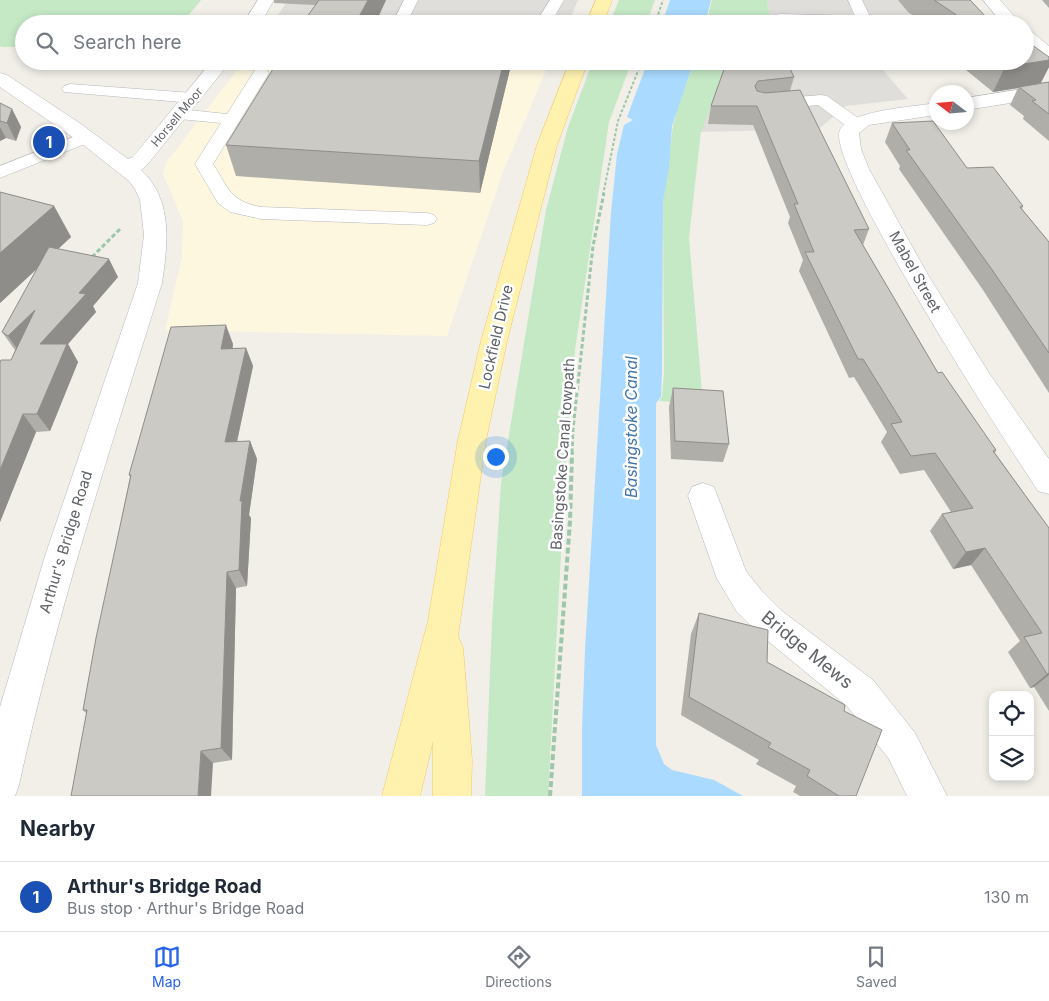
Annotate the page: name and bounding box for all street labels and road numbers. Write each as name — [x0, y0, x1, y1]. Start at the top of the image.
street label: Horsell Moor — [147, 84, 206, 149]
street label: Mabel Street — [885, 228, 946, 316]
street label: Lockfield Drive — [474, 283, 517, 391]
street label: Basingstoke Canal towpath — [546, 357, 579, 550]
street label: Arthur's Bridge Road — [35, 468, 96, 615]
street label: Bridge Mews — [757, 606, 857, 693]

